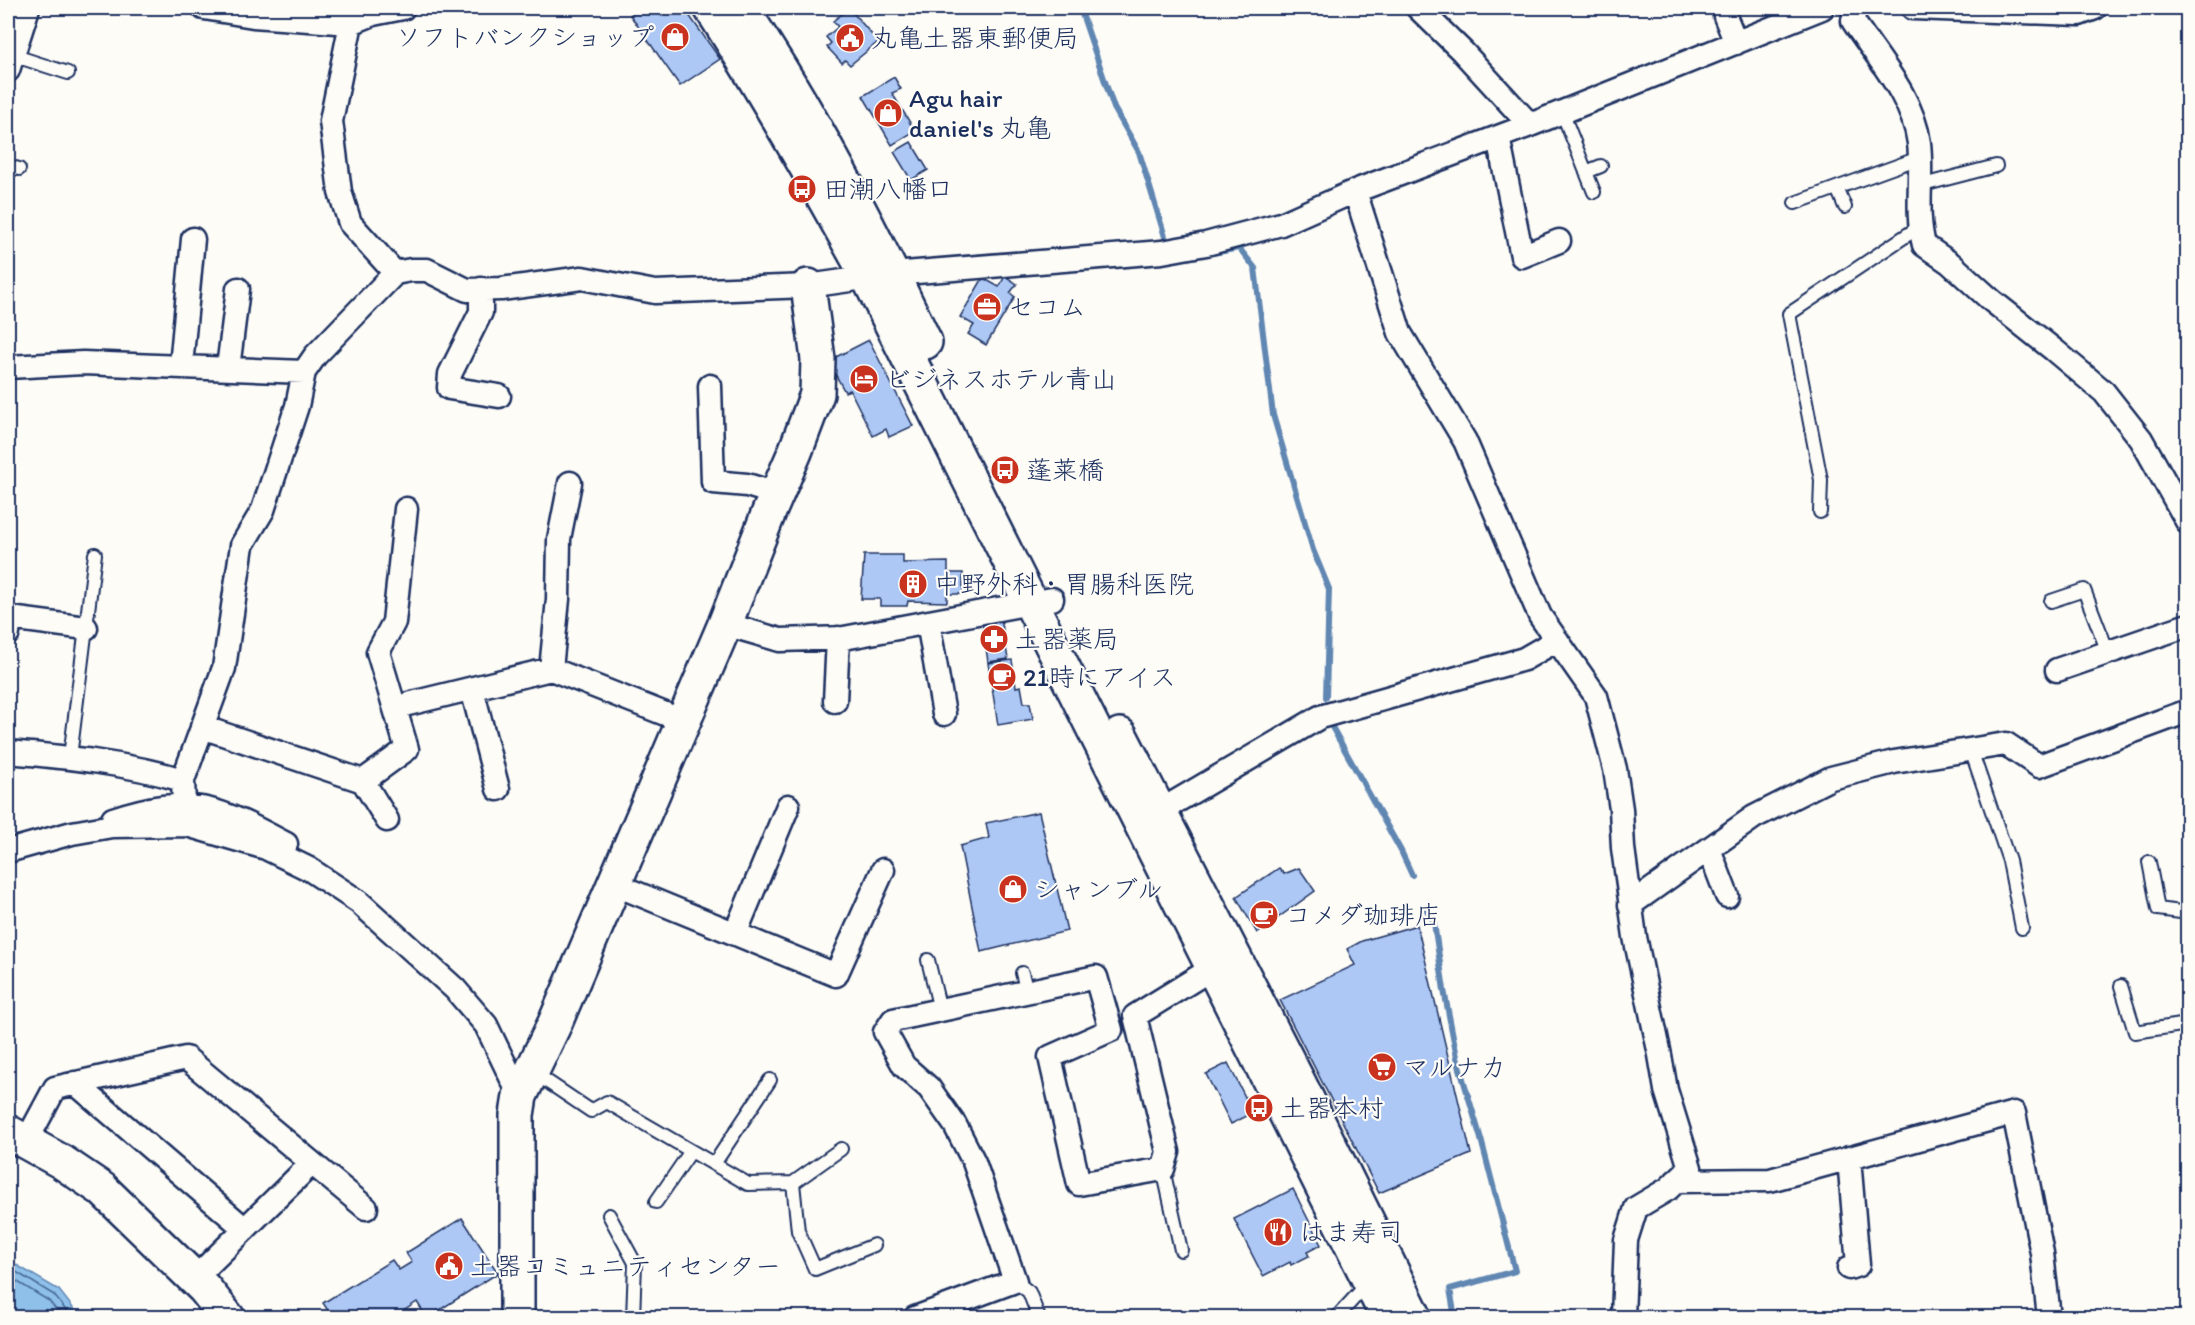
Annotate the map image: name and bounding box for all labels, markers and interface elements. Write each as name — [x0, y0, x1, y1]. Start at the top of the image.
place label: ソフトバンクショップ — [395, 21, 654, 53]
shop icon: ソフトバンクショップ — [659, 21, 691, 53]
public building icon: 丸亀土器東郵便局 — [834, 22, 866, 54]
place label: 丸亀土器東郵便局 — [871, 22, 1079, 54]
place label: Agu hair daniel's 丸亀 — [909, 82, 1052, 144]
shop icon: Agu hair daniel's 丸亀 — [872, 97, 904, 129]
bus stop icon: 田潮八幡口 — [786, 173, 818, 205]
place label: 田潮八幡口 — [823, 173, 953, 205]
office icon: セコム — [971, 291, 1003, 323]
place label: セコム — [1008, 291, 1086, 323]
hotel icon: ビジネスホテル青山 — [848, 363, 880, 395]
place label: ビジネスホテル青山 — [885, 363, 1117, 395]
bus stop icon: 蓬莱橋 — [989, 454, 1021, 486]
place label: 蓬莱橋 — [1026, 454, 1104, 486]
building icon: 中野外科・胃腸科医院 — [897, 568, 929, 600]
place label: 中野外科・胃腸科医院 — [934, 568, 1194, 600]
pharmacy icon: 土器薬局 — [978, 623, 1010, 655]
place label: 土器薬局 — [1015, 623, 1119, 655]
cafe icon: 21時にアイス — [986, 661, 1018, 693]
place label: 21時にアイス — [1023, 661, 1176, 693]
shop icon: シャンブル — [997, 873, 1029, 905]
place label: シャンブル — [1034, 873, 1163, 905]
cafe icon: コメダ珈琲店 — [1248, 899, 1280, 931]
place label: コメダ珈琲店 — [1285, 899, 1441, 931]
supermarket icon: マルナカ — [1366, 1051, 1398, 1083]
place label: マルナカ — [1403, 1051, 1506, 1083]
bus stop icon: 土器本村 — [1243, 1092, 1275, 1124]
place label: 土器本村 — [1280, 1092, 1384, 1124]
restaurant icon: はま寿司 — [1262, 1216, 1294, 1248]
place label: はま寿司 — [1299, 1216, 1403, 1248]
public building icon: 土器コミュニティセンター — [433, 1250, 465, 1282]
place label: 土器コミュニティセンター — [470, 1250, 781, 1282]

